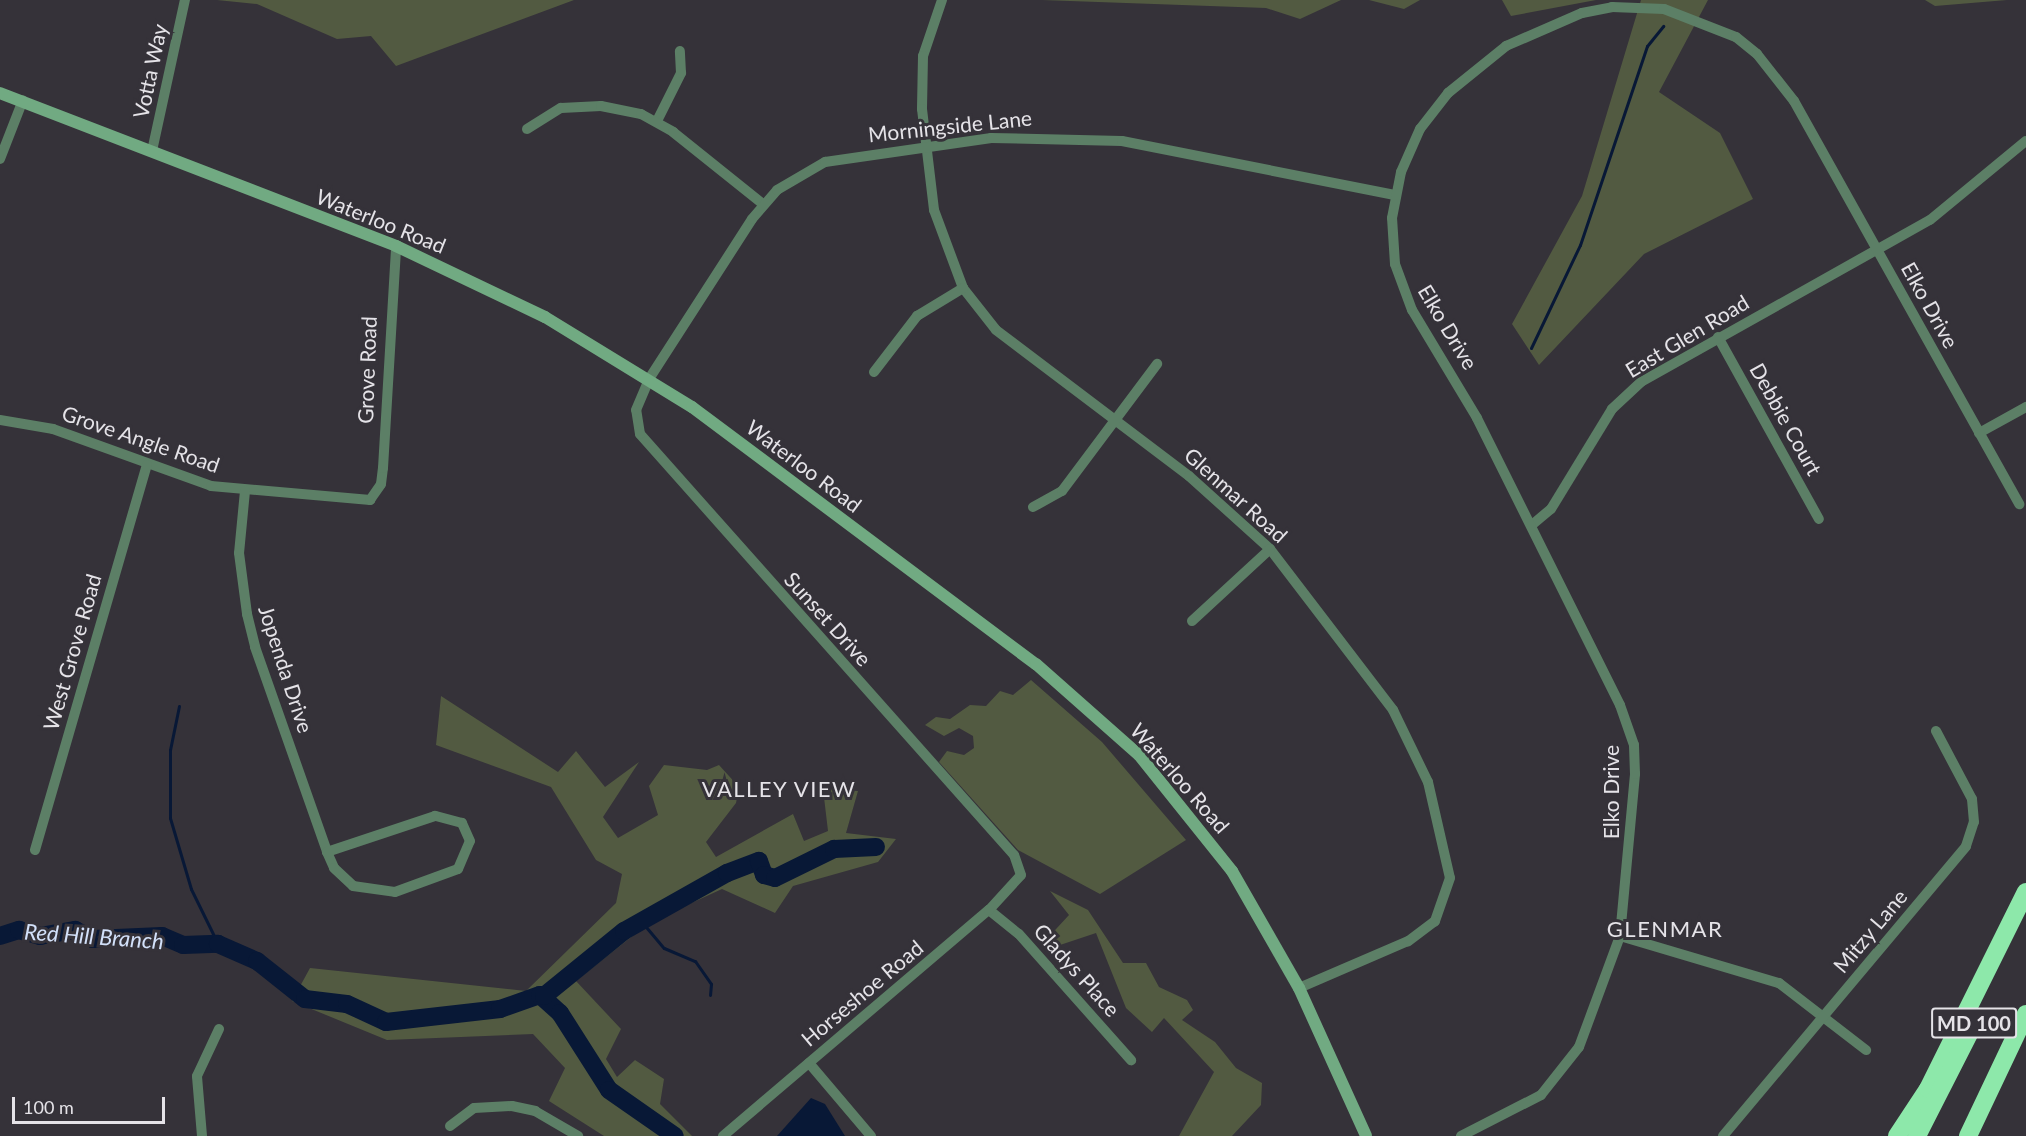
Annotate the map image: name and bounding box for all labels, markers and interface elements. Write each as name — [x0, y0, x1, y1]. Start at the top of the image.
street label: Votta Way — [128, 21, 172, 121]
street label: Morningside Lane — [867, 105, 1033, 147]
street label: Waterloo Road — [312, 184, 450, 258]
street label: Elko Drive — [1896, 258, 1964, 352]
street label: Elko Drive — [1413, 280, 1483, 374]
street label: East Glen Road — [1621, 289, 1753, 383]
street label: Grove Road — [353, 316, 381, 424]
street label: Debbie Court — [1745, 358, 1827, 480]
street label: Grove Angle Road — [59, 400, 223, 478]
street label: Waterloo Road — [741, 414, 867, 518]
street label: Glenmar Road — [1179, 442, 1293, 548]
street label: Sunset Drive — [779, 567, 877, 671]
street label: West Grove Road — [38, 571, 106, 733]
street label: Jopenda Drive — [254, 602, 318, 736]
street label: Waterloo Road — [1125, 718, 1235, 838]
street label: Elko Drive — [1598, 745, 1624, 839]
district label: VALLEY VIEW — [701, 776, 857, 802]
street label: Mitzy Lane — [1828, 884, 1912, 978]
district label: GLENMAR — [1607, 916, 1723, 942]
water label: Red Hill Branch — [23, 918, 165, 954]
street label: Gladys Place — [1029, 918, 1125, 1022]
street label: Horseshoe Road — [796, 935, 928, 1051]
road number: MD 100 — [1930, 1006, 2018, 1040]
scale bar — [15, 1085, 168, 1123]
text: 100 m — [23, 1096, 74, 1118]

